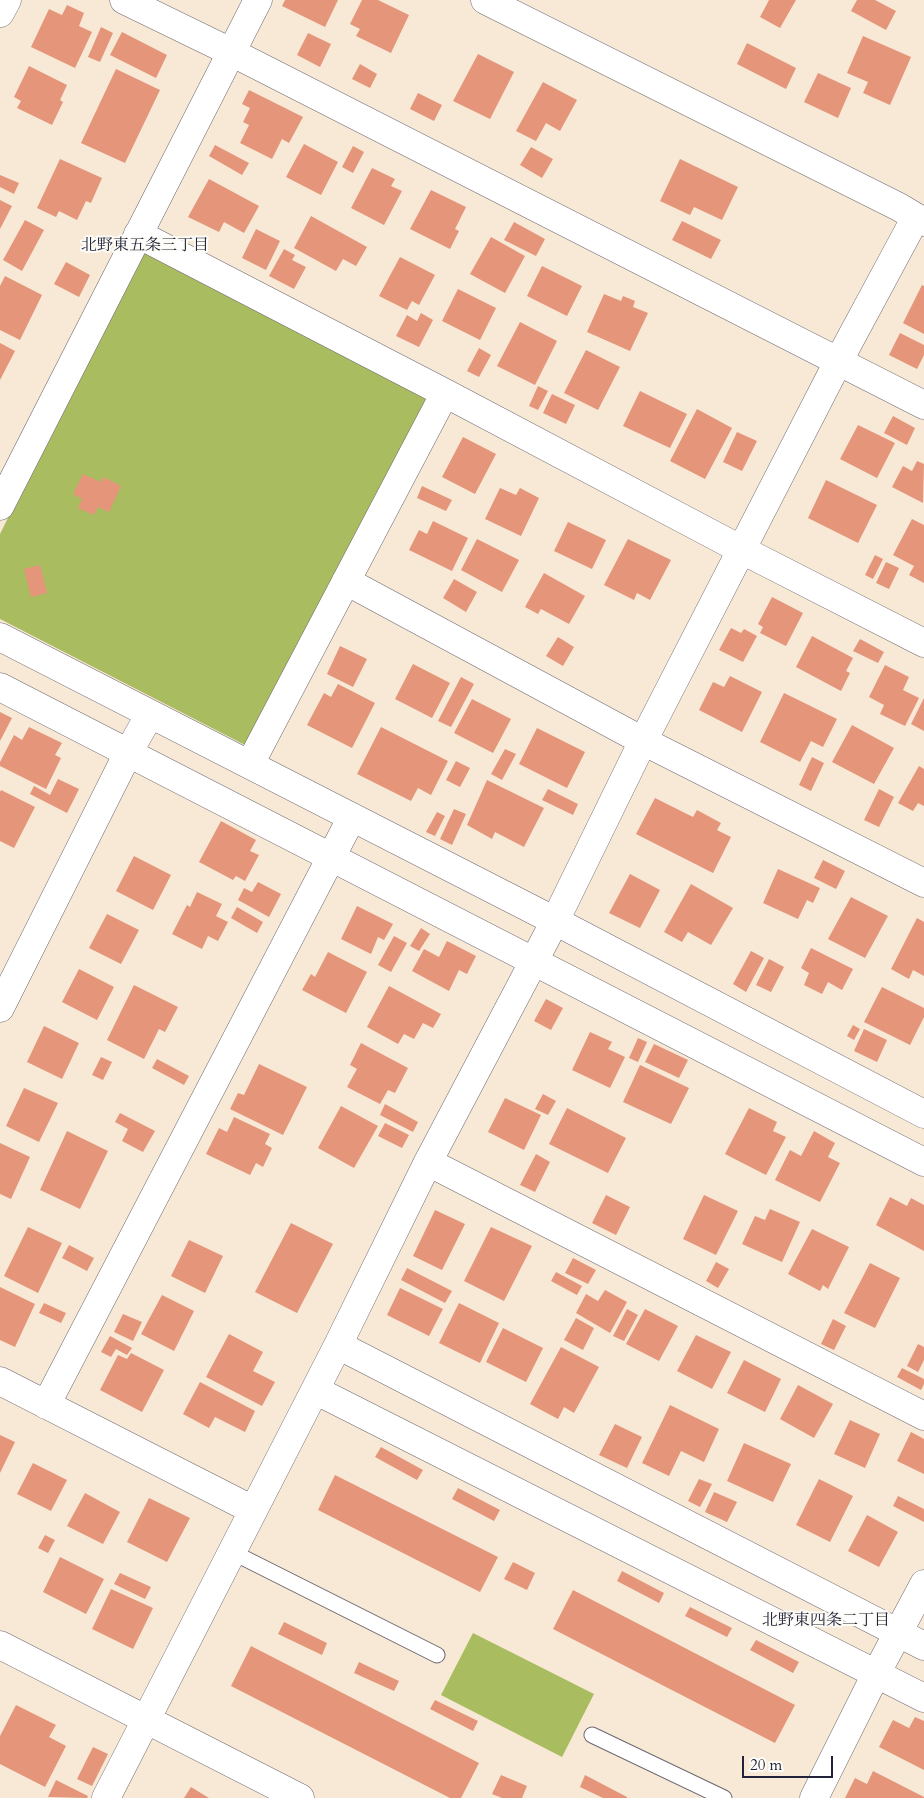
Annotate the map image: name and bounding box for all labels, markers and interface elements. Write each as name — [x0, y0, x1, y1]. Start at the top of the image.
district label: 北野東五条三丁目 — [81, 236, 209, 256]
district label: 北野東四条二丁目 — [762, 1611, 890, 1631]
scale bar — [744, 1746, 835, 1778]
text: 20 m — [750, 1755, 782, 1775]

